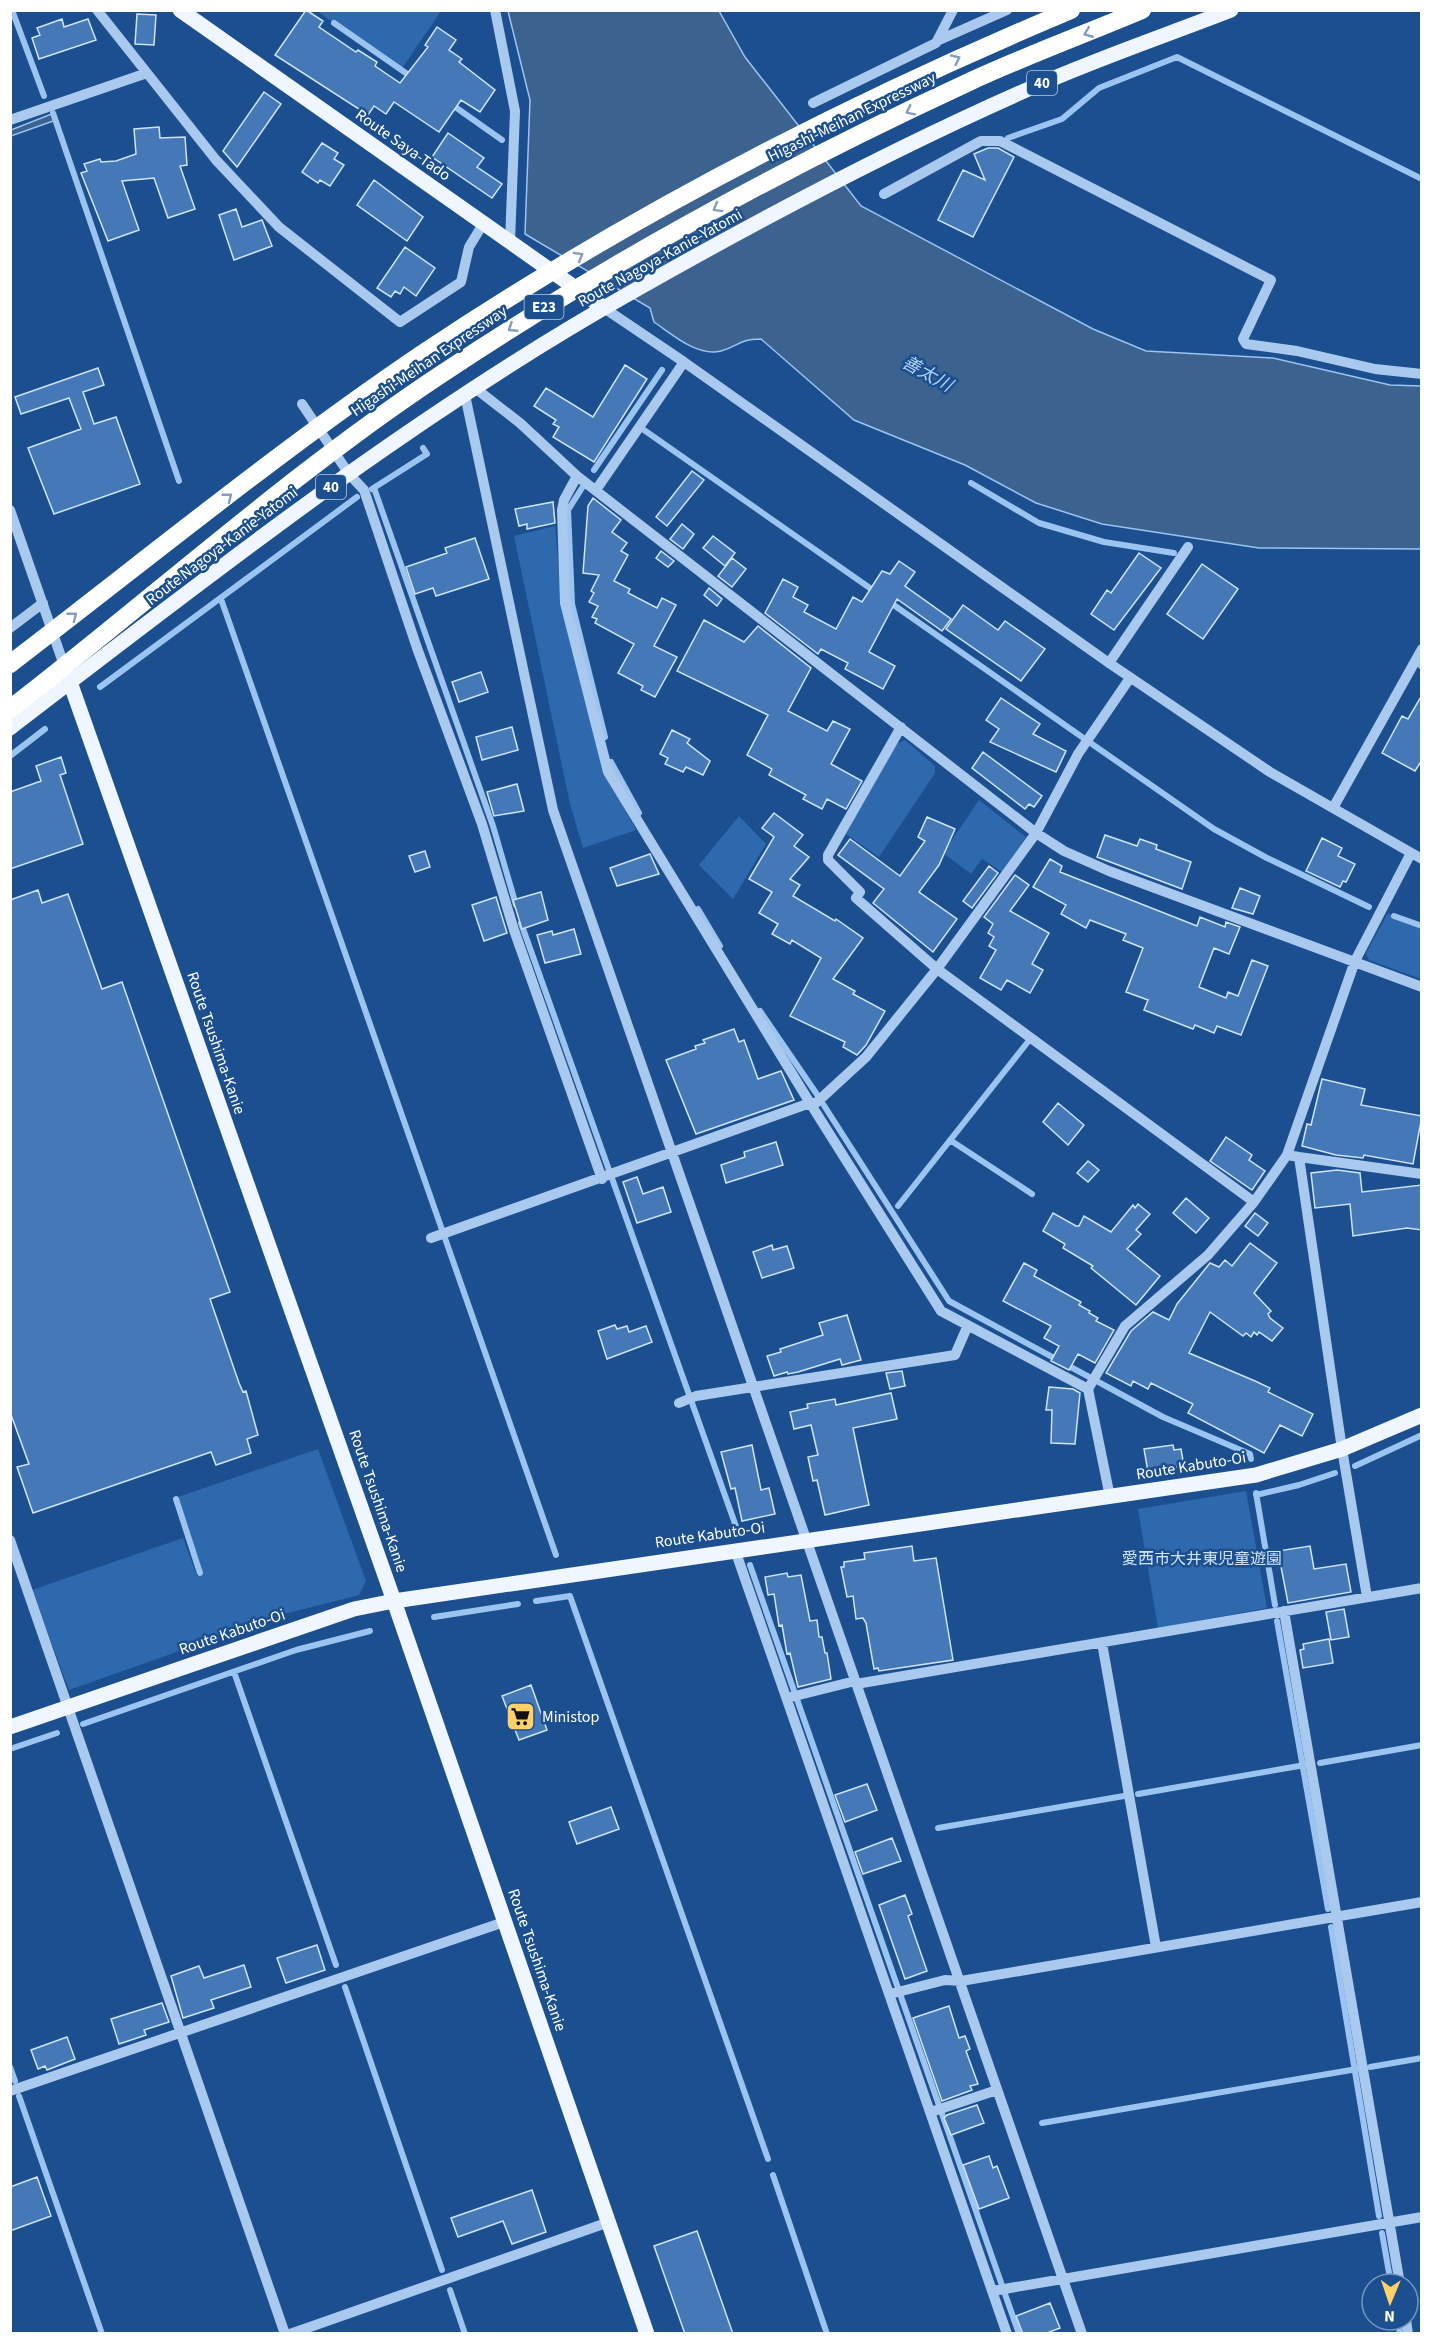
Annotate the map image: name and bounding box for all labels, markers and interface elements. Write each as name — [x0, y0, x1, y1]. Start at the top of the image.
one-way arrow — [1084, 26, 1095, 38]
one-way arrow — [950, 54, 961, 66]
street label: Higashi-Meihan Expressway — [764, 66, 940, 167]
road number: 40 — [1027, 71, 1057, 95]
one-way arrow — [905, 103, 916, 115]
street label: Route Saya-Tado — [351, 104, 455, 186]
one-way arrow — [713, 201, 723, 212]
street label: Route Nagoya-Kanie-Yatomi — [574, 203, 746, 313]
one-way arrow — [573, 252, 583, 263]
road number: E23 — [524, 295, 564, 319]
street label: Higashi-Meihan Expressway — [346, 300, 512, 422]
one-way arrow — [508, 321, 519, 332]
water label: 善太川 — [897, 350, 958, 399]
road number: 40 — [316, 475, 346, 499]
street label: Route Nagoya-Kanie-Yatomi — [141, 481, 303, 611]
one-way arrow — [221, 493, 232, 504]
one-way arrow — [67, 612, 78, 623]
street label: Route Tsushima-Kanie — [181, 969, 251, 1117]
street label: Route Tsushima-Kanie — [343, 1427, 413, 1575]
street label: Route Kabuto-Oi — [1134, 1446, 1248, 1486]
street label: Route Kabuto-Oi — [653, 1516, 767, 1554]
park label: 愛西市大井東児童遊園 — [1122, 1548, 1282, 1570]
street label: Route Kabuto-Oi — [176, 1604, 288, 1660]
supermarket icon: Ministop — [505, 1701, 537, 1733]
place label: Ministop — [542, 1706, 600, 1728]
street label: Route Tsushima-Kanie — [502, 1886, 572, 2034]
north arrow — [1360, 2272, 1420, 2332]
text: N — [1384, 2305, 1395, 2327]

